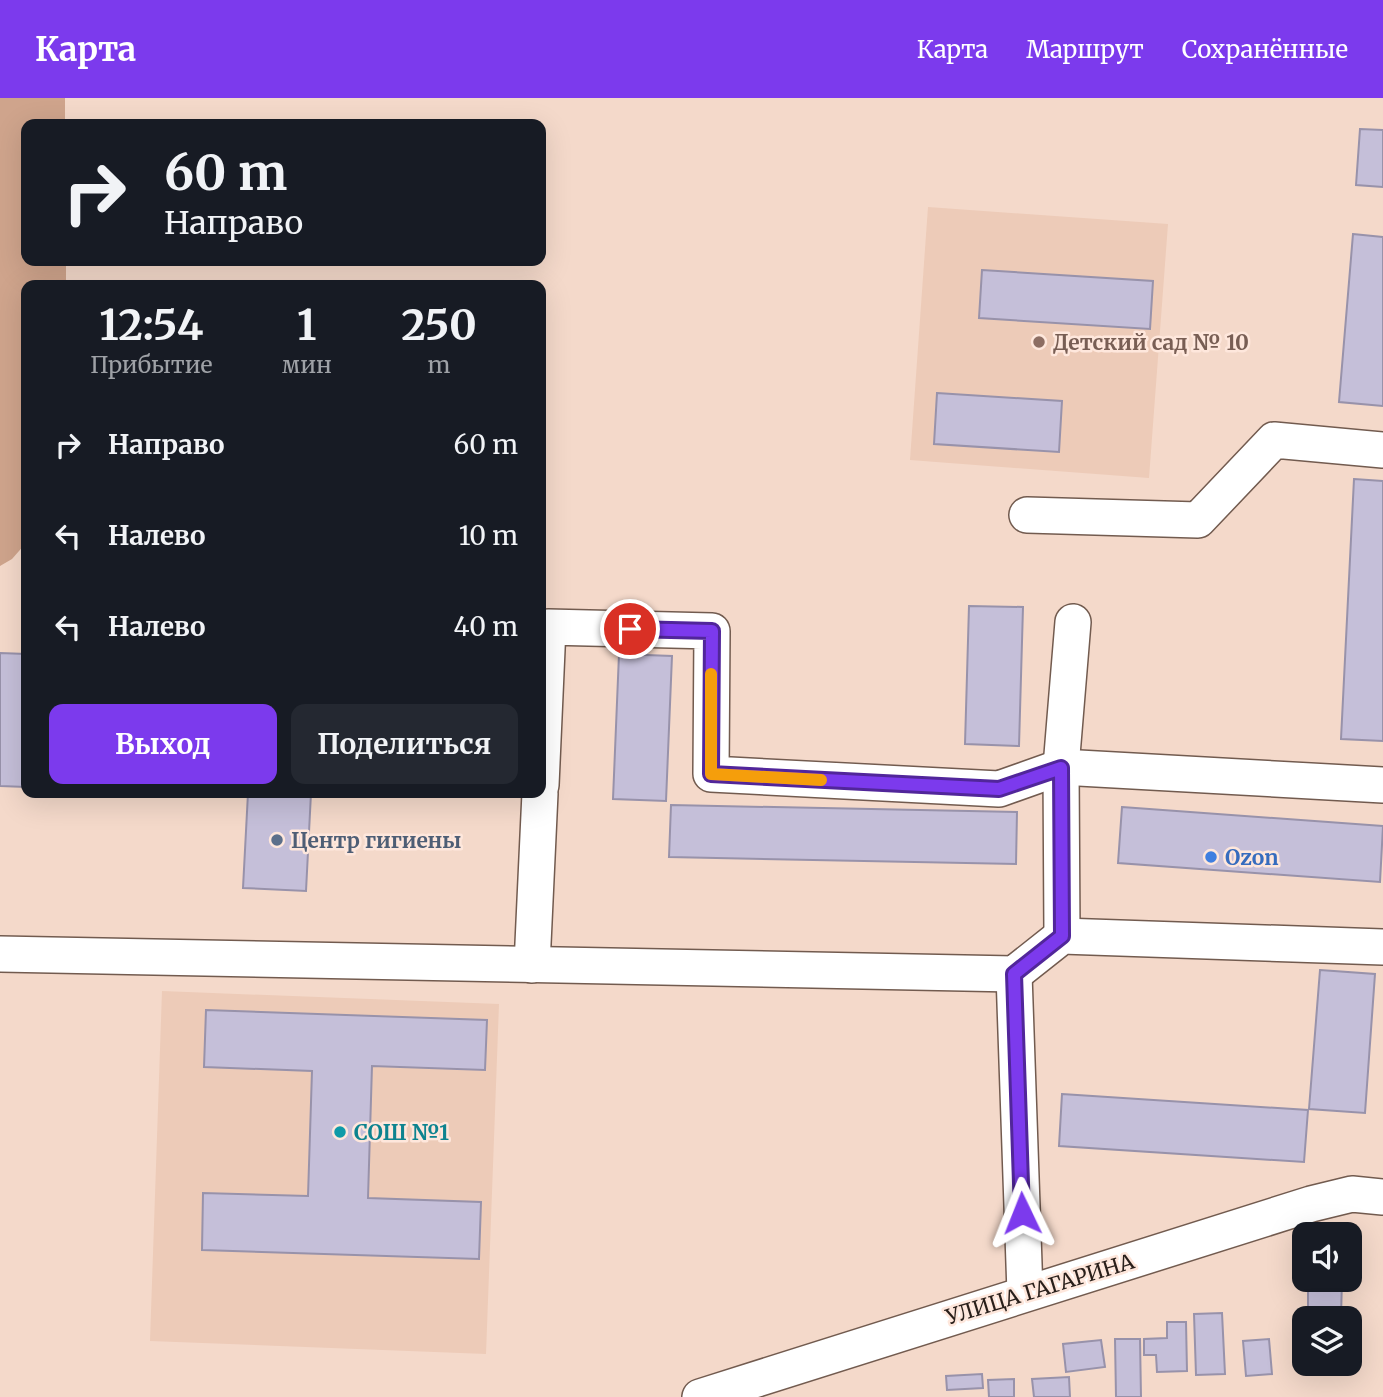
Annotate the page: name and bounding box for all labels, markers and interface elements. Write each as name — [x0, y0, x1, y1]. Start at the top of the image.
text: Карта — [35, 29, 136, 70]
text: Карта — [917, 34, 988, 65]
text: Маршрут — [1026, 34, 1144, 65]
text: Сохранённые — [1182, 34, 1348, 65]
text: 60 m — [164, 142, 287, 203]
icon: right — [49, 147, 140, 238]
text: Направо — [164, 203, 303, 243]
text: 12:54 — [99, 299, 203, 351]
text: 1 — [297, 299, 317, 351]
text: 250 — [401, 299, 477, 351]
place label: Детский сад № 10 — [1053, 329, 1249, 356]
marker: Детский сад № 10 — [1031, 334, 1047, 350]
text: Прибытие — [90, 350, 212, 379]
text: мин — [282, 350, 332, 379]
text: m — [428, 350, 450, 379]
icon: right — [49, 426, 87, 464]
text: Направо — [108, 428, 225, 461]
text: 60 m — [454, 428, 518, 461]
icon: left — [49, 517, 87, 555]
text: Налево — [108, 519, 206, 552]
text: 10 m — [459, 519, 518, 552]
pin — [600, 599, 660, 659]
icon: left — [49, 608, 87, 646]
text: Налево — [108, 610, 206, 643]
text: 40 m — [454, 610, 518, 643]
icon: arrive — [611, 610, 649, 648]
button: Выход — [49, 704, 277, 784]
button: Поделиться — [291, 704, 518, 784]
place label: Центр гигиены — [291, 827, 462, 854]
marker: Центр гигиены — [269, 832, 285, 848]
place label: Ozon — [1225, 844, 1279, 871]
marker: Ozon — [1203, 849, 1219, 865]
place label: СОШ №1 — [354, 1119, 449, 1146]
marker: СОШ №1 — [332, 1124, 348, 1140]
position arrow — [985, 1176, 1059, 1250]
map controls — [1292, 1222, 1362, 1376]
button: sound — [1292, 1222, 1362, 1292]
street label: УЛИЦА ГАГАРИНА — [942, 1247, 1138, 1331]
button: layers — [1292, 1306, 1362, 1376]

